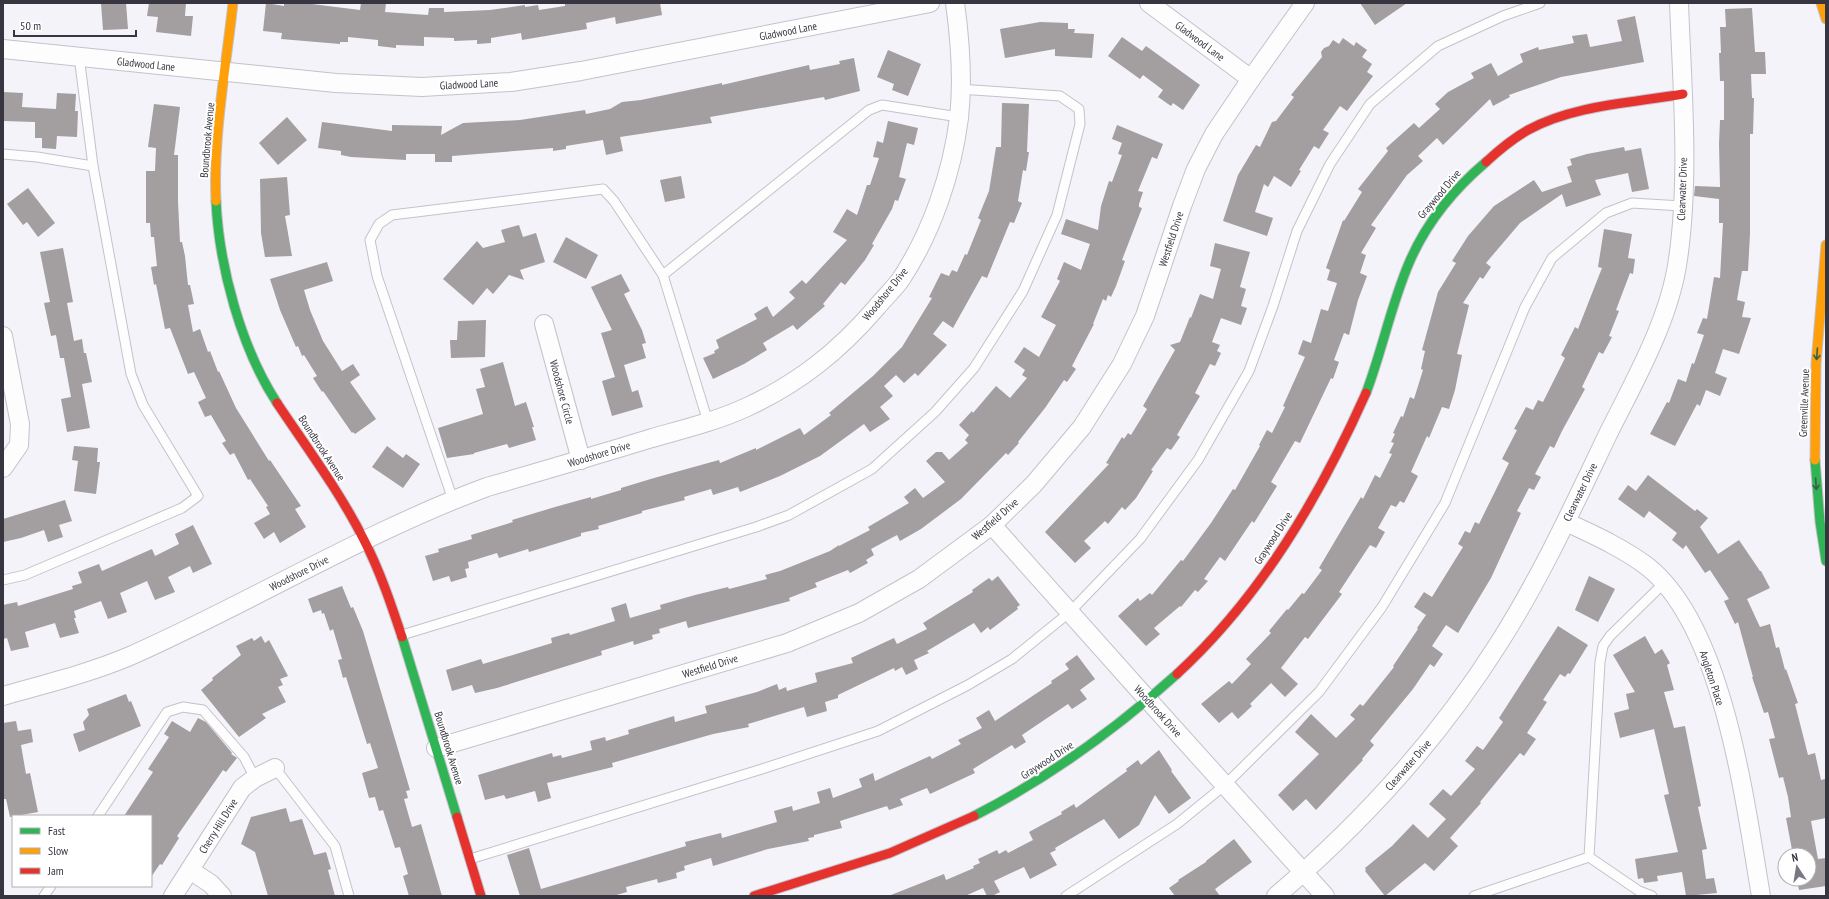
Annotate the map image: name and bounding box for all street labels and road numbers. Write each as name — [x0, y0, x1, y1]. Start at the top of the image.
street label: Gladwood Lane — [758, 18, 818, 43]
street label: Gladwood Lane — [1173, 18, 1228, 64]
street label: Gladwood Lane — [116, 54, 176, 74]
street label: Gladwood Lane — [440, 75, 499, 93]
street label: Boundbrook Avenue — [197, 101, 217, 178]
street label: Clearwater Drive — [1674, 157, 1690, 221]
street label: Graywood Drive — [1414, 166, 1464, 221]
street label: Westfield Drive — [1155, 209, 1187, 268]
street label: Woodshore Drive — [859, 264, 911, 323]
street label: Woodshore Circle — [547, 358, 577, 426]
street label: Greenville Avenue — [1796, 368, 1812, 437]
street label: Boundbrook Avenue — [296, 413, 349, 484]
street label: Woodshore Drive — [566, 438, 632, 470]
street label: Clearwater Drive — [1560, 460, 1600, 523]
street label: Westfield Drive — [969, 495, 1022, 543]
street label: Graywood Drive — [1251, 509, 1295, 567]
street label: Woodshore Drive — [267, 552, 331, 594]
street label: Angleton Place — [1697, 649, 1728, 708]
street label: Westfield Drive — [681, 651, 740, 681]
street label: Woodbrook Drive — [1131, 682, 1185, 740]
street label: Boundbrook Avenue — [431, 710, 467, 787]
street label: Clearwater Drive — [1382, 736, 1434, 793]
street label: Graywood Drive — [1018, 738, 1076, 782]
street label: Cherry Hill Drive — [196, 795, 241, 856]

